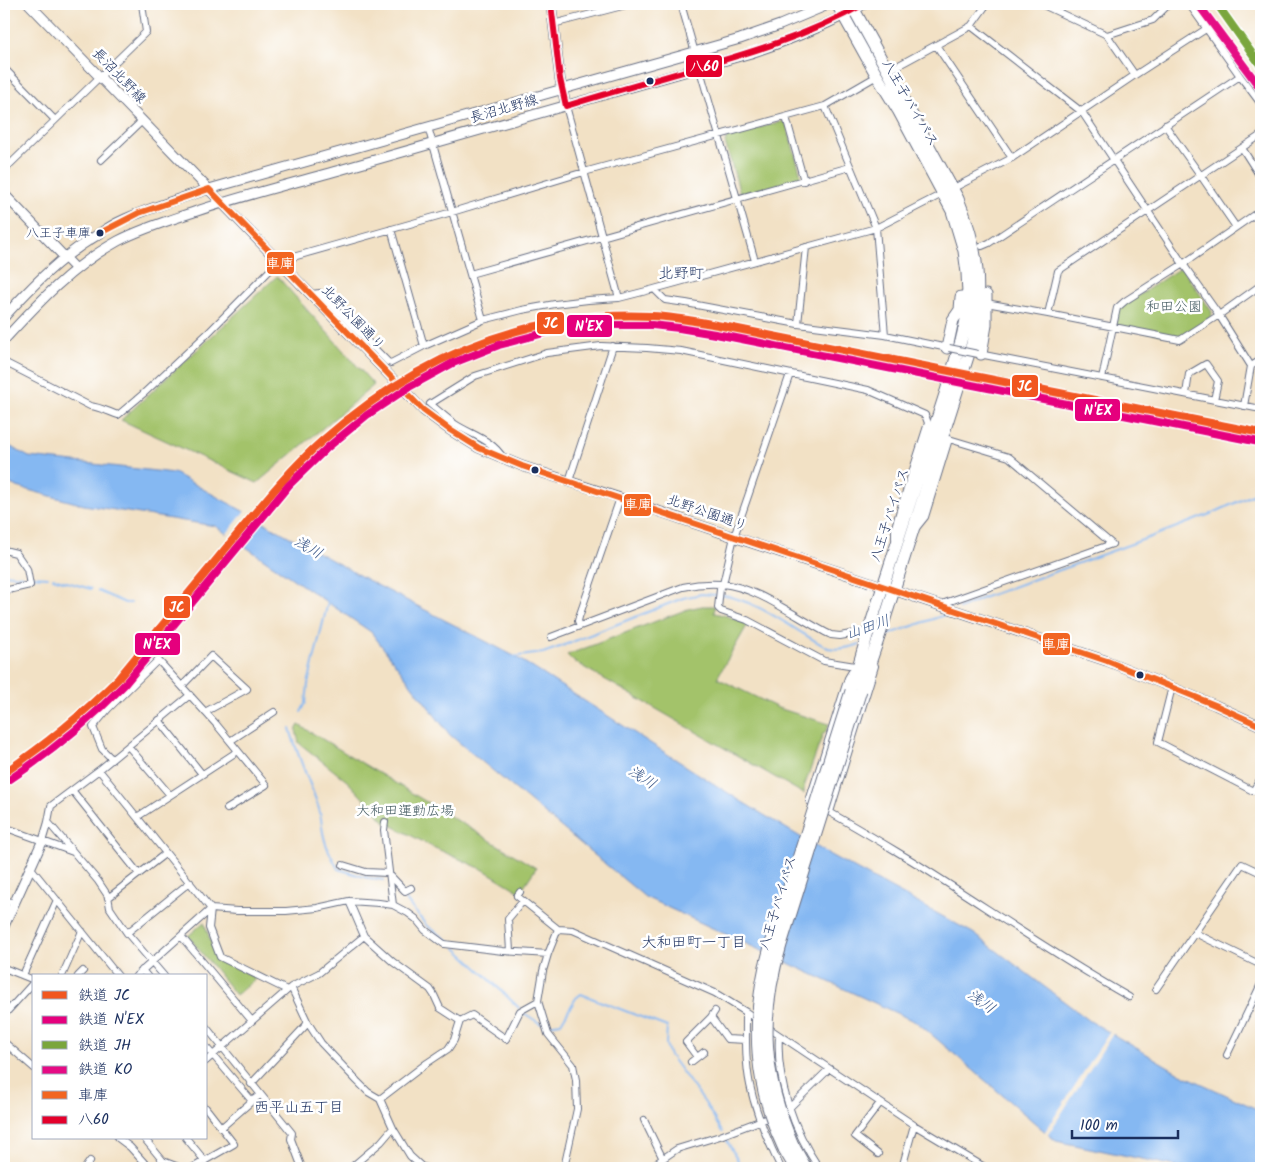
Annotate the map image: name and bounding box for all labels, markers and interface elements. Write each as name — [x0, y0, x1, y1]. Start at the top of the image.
street label: 長沼北野線 — [87, 43, 151, 109]
line badge: 八60 — [685, 54, 723, 78]
street label: 八王子バイパス — [876, 55, 944, 151]
text: 八60 — [690, 56, 719, 78]
unlabelled marker — [645, 76, 655, 86]
street label: 長沼北野線 — [467, 89, 541, 129]
place label: 八王子車庫 — [26, 223, 91, 244]
marker: 八王子車庫 — [95, 228, 105, 238]
line badge: 車庫 — [266, 251, 295, 275]
text: 車庫 — [266, 253, 294, 275]
district label: 北野町 — [658, 262, 704, 286]
street label: 北野公園通り — [316, 280, 390, 356]
park label: 和田公園 — [1146, 296, 1202, 318]
line badge: JC — [536, 311, 565, 335]
text: JC — [543, 313, 559, 335]
line badge: N'EX — [566, 314, 613, 338]
text: N'EX — [575, 316, 604, 338]
line badge: JC — [1011, 374, 1039, 398]
text: JC — [1017, 376, 1033, 398]
line badge: N'EX — [1074, 398, 1121, 422]
text: N'EX — [1084, 400, 1113, 422]
unlabelled marker — [530, 465, 540, 475]
street label: 八王子バイパス — [864, 465, 916, 565]
street label: 北野公園通り — [664, 489, 750, 537]
line badge: 車庫 — [623, 493, 652, 517]
text: 車庫 — [624, 494, 652, 516]
water label: 浅川 — [289, 530, 327, 566]
line badge: JC — [163, 595, 191, 619]
text: JC — [169, 597, 185, 619]
water label: 山田川 — [843, 609, 893, 647]
line badge: N'EX — [134, 632, 181, 656]
line badge: 車庫 — [1042, 632, 1071, 656]
text: N'EX — [143, 634, 172, 656]
text: 車庫 — [1042, 634, 1070, 656]
unlabelled marker — [1135, 670, 1145, 680]
water label: 浅川 — [623, 760, 661, 796]
park label: 大和田運動広場 — [356, 800, 454, 822]
street label: 八王子バイパス — [753, 853, 803, 953]
district label: 大和田町一丁目 — [641, 931, 747, 955]
legend — [32, 974, 208, 1140]
water label: 浅川 — [962, 983, 1000, 1021]
text: 鉄道 JC — [78, 984, 130, 1008]
text: 鉄道 N'EX — [78, 1008, 145, 1032]
text: 鉄道 JH — [78, 1034, 131, 1058]
text: 鉄道 KO — [78, 1058, 132, 1082]
text: 車庫 — [78, 1084, 108, 1108]
district label: 西平山五丁目 — [254, 1096, 344, 1120]
scale bar — [1072, 1107, 1179, 1139]
text: 八60 — [78, 1108, 109, 1132]
text: 100 m — [1080, 1114, 1118, 1138]

